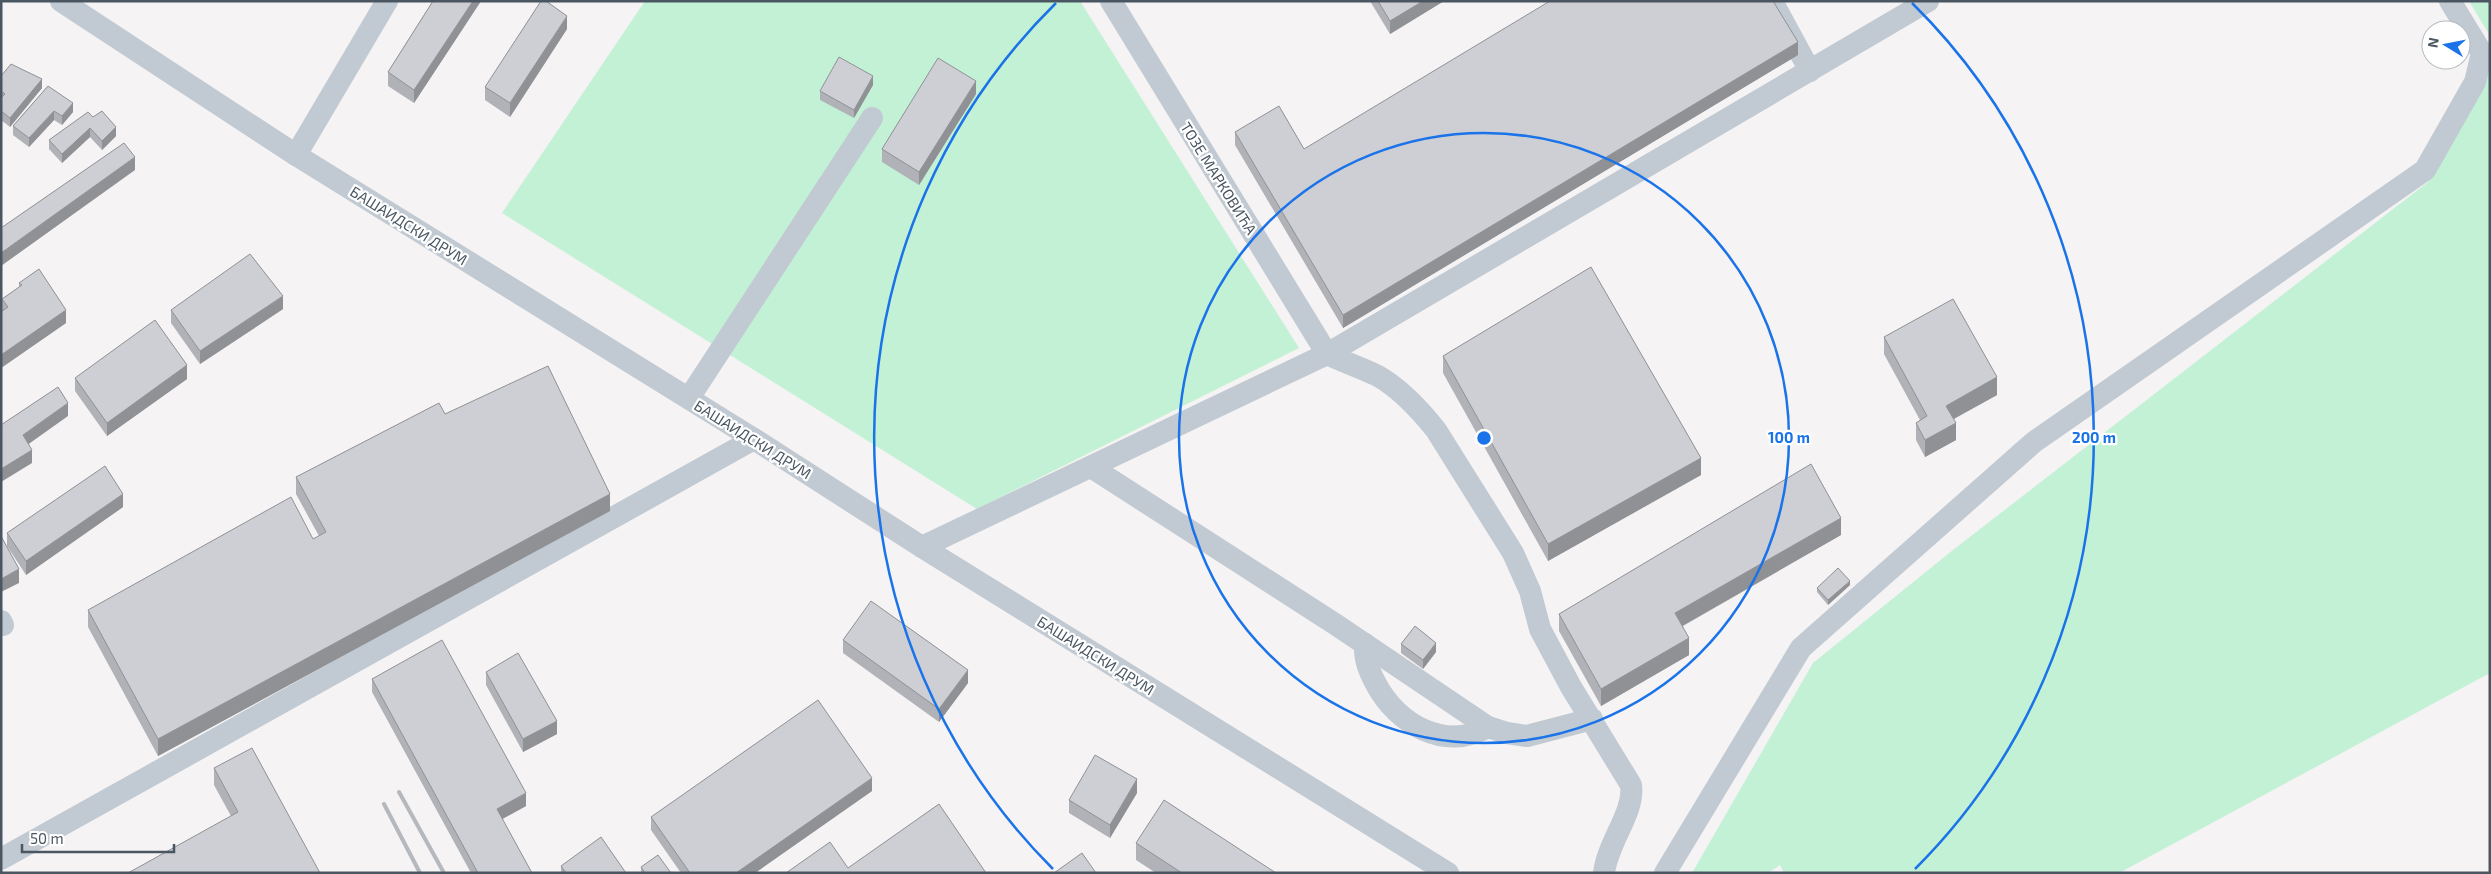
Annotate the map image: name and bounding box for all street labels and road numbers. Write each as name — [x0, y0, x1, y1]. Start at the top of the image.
street label: ТОЗЕ МАРКОВИЋА — [1177, 118, 1261, 238]
street label: БАШАИДСКИ ДРУМ — [347, 182, 471, 268]
street label: БАШАИДСКИ ДРУМ — [691, 396, 815, 482]
street label: БАШАИДСКИ ДРУМ — [1034, 612, 1158, 698]

